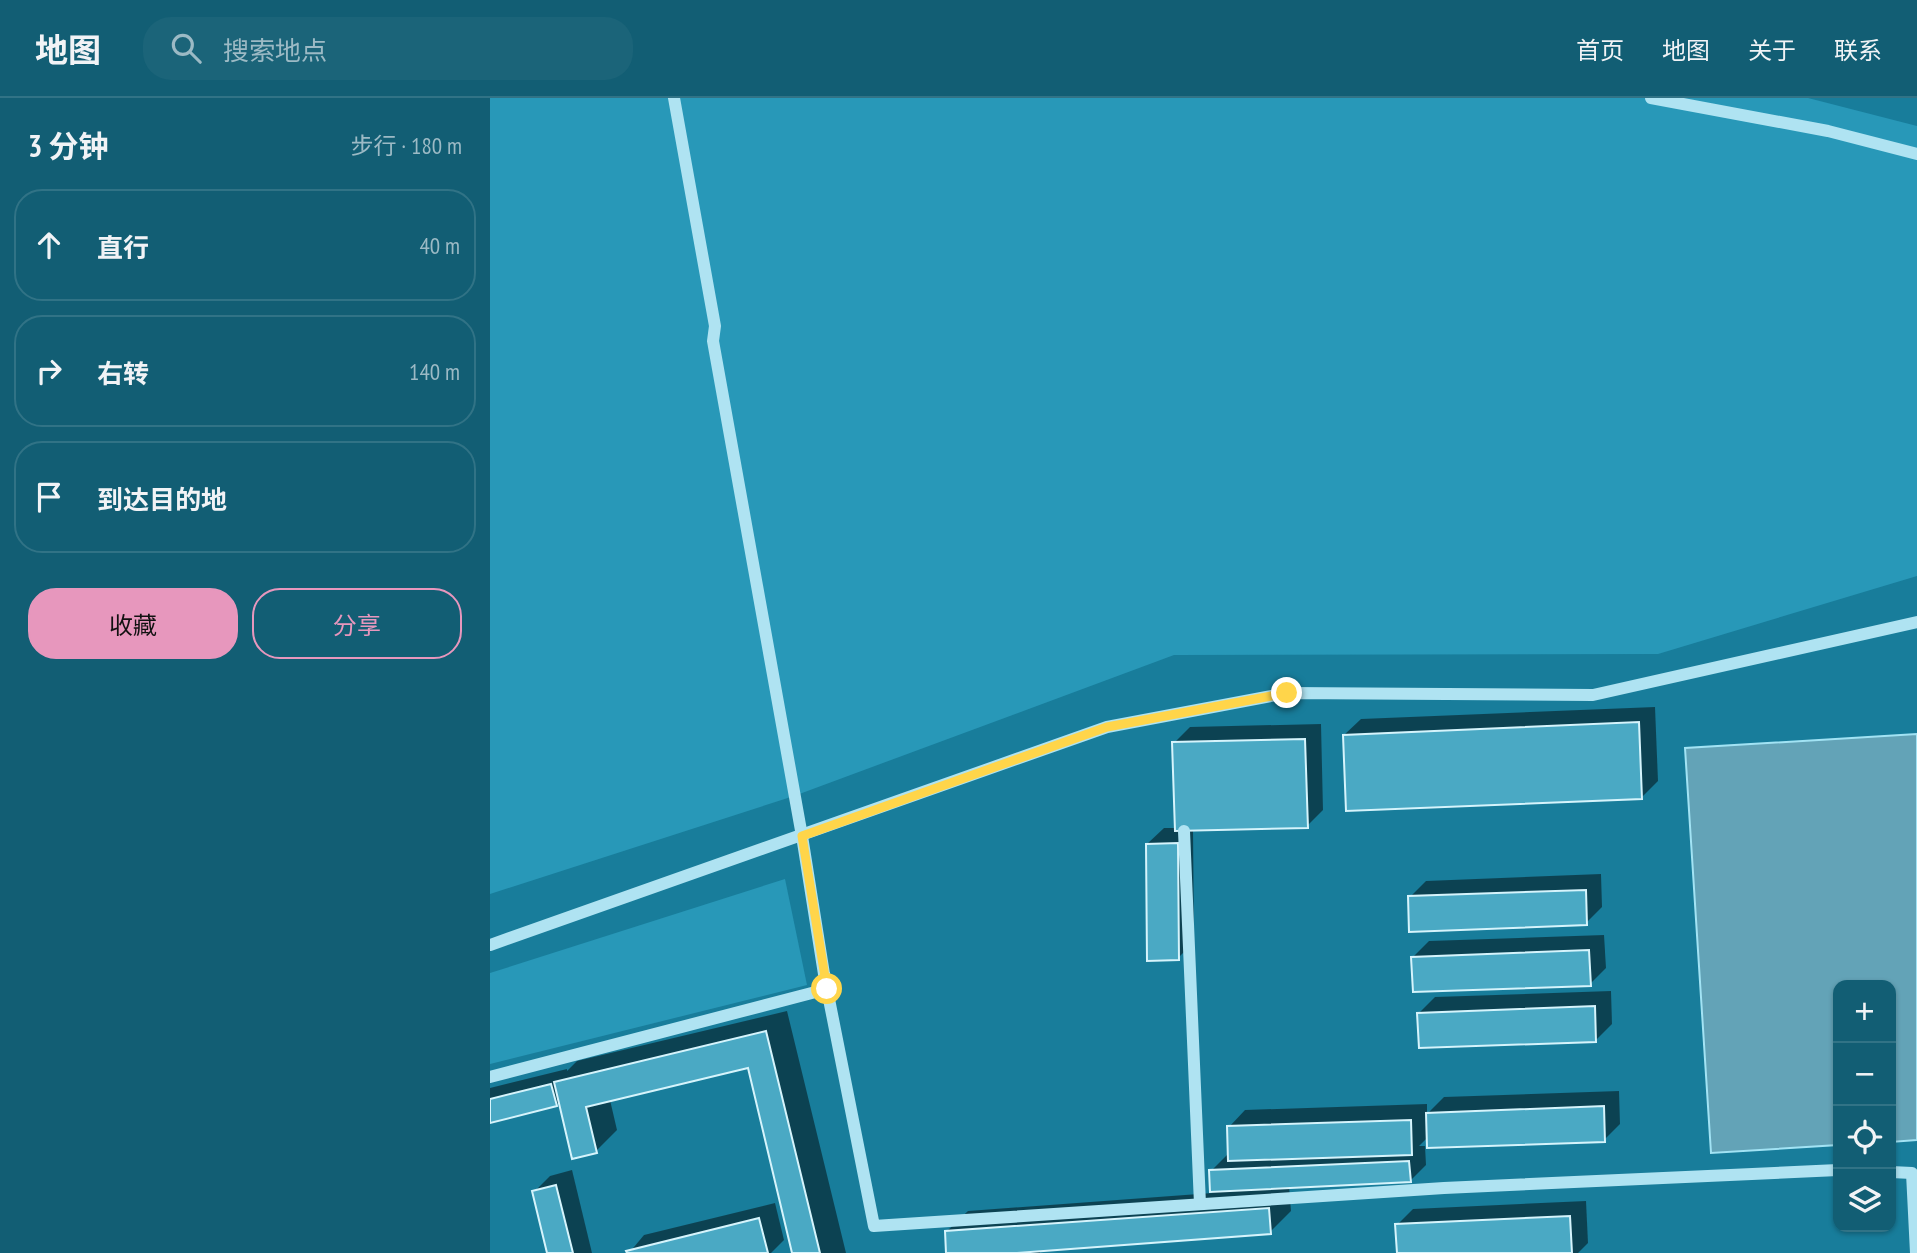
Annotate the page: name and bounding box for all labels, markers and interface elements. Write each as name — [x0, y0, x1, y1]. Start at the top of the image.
search box — [143, 17, 633, 80]
text: 地图 — [35, 28, 101, 71]
icon: search — [167, 29, 205, 67]
text: 搜索地点 — [223, 34, 327, 67]
text: 首页 — [1576, 35, 1624, 66]
text: 地图 — [1662, 35, 1710, 66]
text: 关于 — [1748, 35, 1796, 66]
text: 联系 — [1834, 35, 1882, 66]
text: 3 分钟 — [28, 126, 109, 165]
text: 步行 · 180 m — [350, 131, 462, 160]
icon: ahead — [30, 226, 68, 264]
text: 直行 — [97, 231, 149, 264]
text: 40 m — [419, 231, 460, 260]
icon: right — [30, 352, 68, 390]
text: 右转 — [97, 357, 149, 390]
text: 140 m — [409, 357, 460, 386]
icon: arrive — [30, 478, 68, 516]
text: 到达目的地 — [97, 483, 227, 516]
button: 收藏 — [28, 588, 238, 659]
button: 分享 — [252, 588, 462, 659]
route end — [1271, 677, 1302, 708]
route start — [811, 973, 842, 1004]
map controls — [1833, 980, 1896, 1232]
button: + — [1833, 980, 1896, 1043]
button: − — [1833, 1043, 1896, 1106]
button: locate — [1833, 1106, 1896, 1169]
button: layers — [1833, 1169, 1896, 1232]

